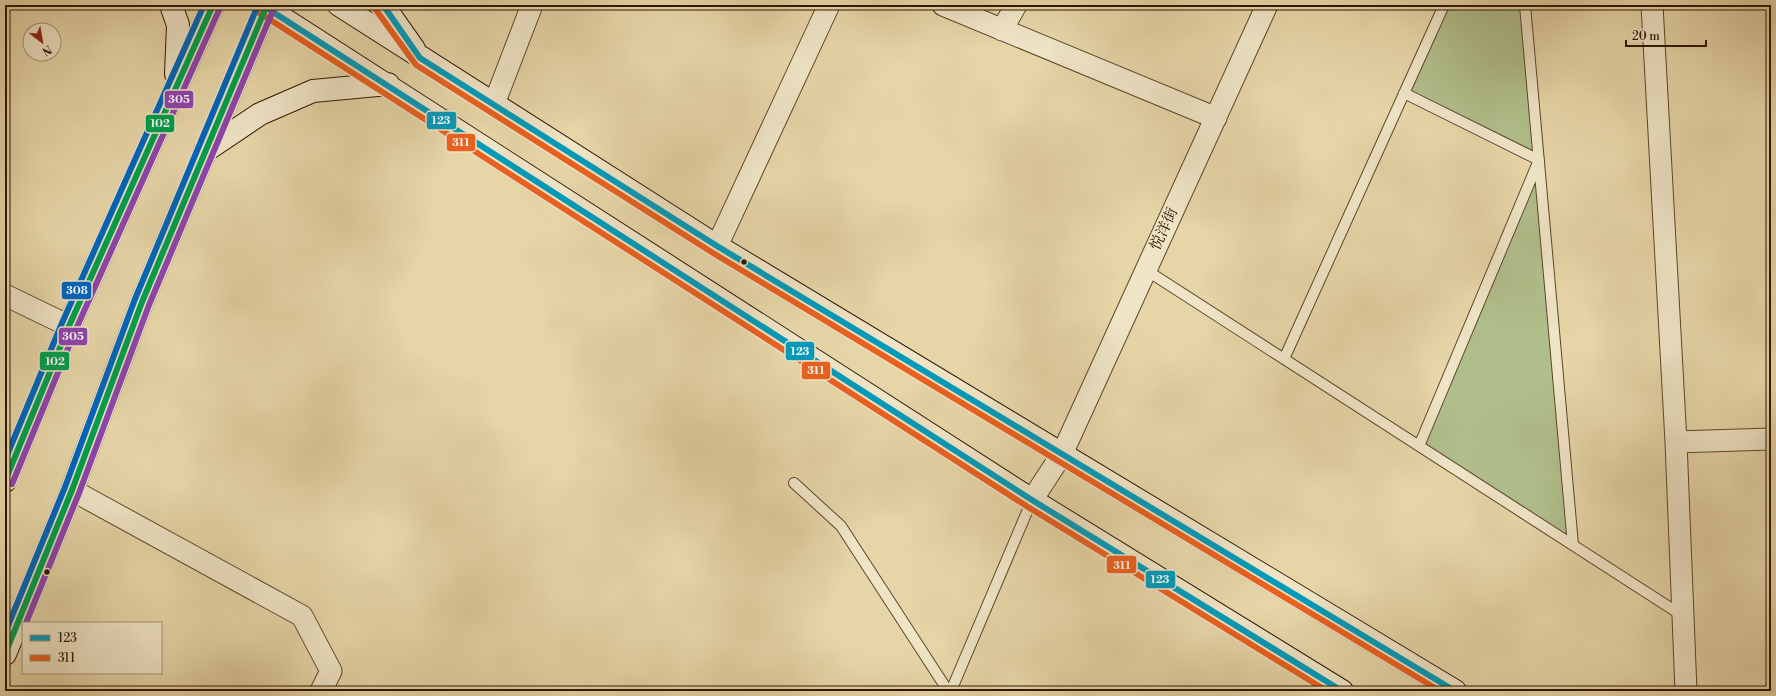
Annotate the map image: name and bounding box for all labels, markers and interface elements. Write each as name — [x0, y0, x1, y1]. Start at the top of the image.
north arrow — [22, 22, 62, 62]
scale bar — [1626, 22, 1706, 48]
text: 20 m — [1632, 29, 1660, 44]
text: N — [39, 41, 54, 58]
line badge: 305 — [164, 90, 194, 109]
text: 305 — [168, 93, 190, 107]
line badge: 123 — [426, 111, 457, 130]
line badge: 102 — [145, 114, 175, 133]
text: 123 — [432, 114, 451, 128]
text: 102 — [150, 117, 170, 131]
line badge: 311 — [446, 133, 476, 152]
text: 311 — [452, 136, 470, 150]
street label: 悦洋街 — [1146, 205, 1182, 253]
unlabelled marker — [739, 257, 749, 267]
line badge: 308 — [61, 281, 92, 300]
text: 308 — [66, 284, 88, 298]
line badge: 305 — [58, 327, 88, 346]
text: 305 — [62, 330, 84, 344]
line badge: 123 — [785, 341, 815, 361]
text: 123 — [791, 345, 810, 359]
line badge: 102 — [39, 351, 70, 371]
text: 102 — [45, 355, 65, 369]
line badge: 311 — [801, 361, 831, 380]
text: 311 — [807, 364, 825, 378]
line badge: 311 — [1106, 555, 1137, 574]
text: 311 — [1113, 559, 1131, 573]
unlabelled marker — [42, 567, 52, 577]
line badge: 123 — [1145, 570, 1176, 589]
text: 123 — [1151, 573, 1170, 587]
legend — [22, 622, 162, 674]
text: 123 — [58, 631, 77, 646]
text: 311 — [58, 651, 76, 666]

